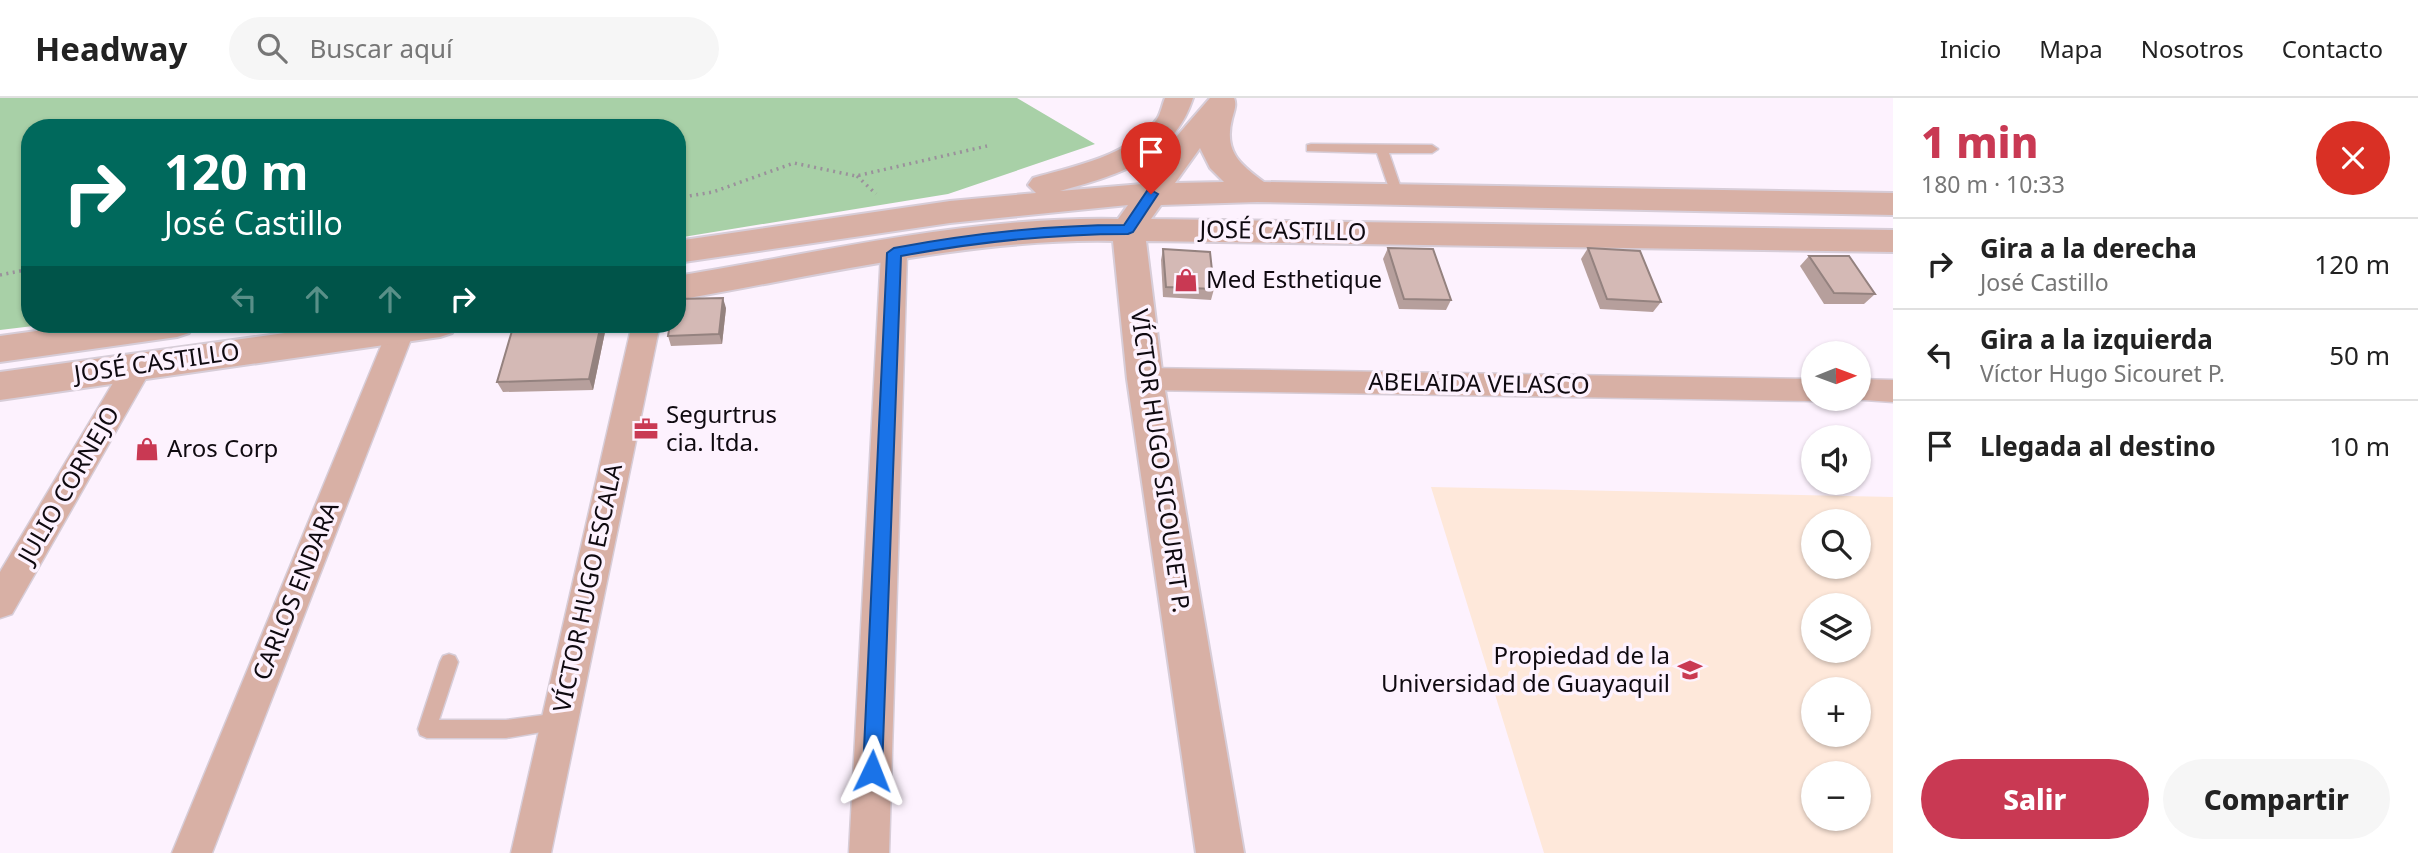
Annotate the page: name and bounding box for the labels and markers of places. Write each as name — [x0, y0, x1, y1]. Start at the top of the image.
pin — [1121, 122, 1181, 194]
place label: Med Esthetique — [1206, 262, 1382, 295]
shop icon: Med Esthetique — [1172, 266, 1200, 294]
place label: Segurtrus cia. ltda. — [666, 397, 777, 458]
office icon: Segurtrus cia. ltda. — [632, 415, 660, 443]
place label: Aros Corp — [167, 431, 278, 464]
shop icon: Aros Corp — [133, 435, 161, 463]
place label: Propiedad de la Universidad de Guayaquil — [1381, 638, 1670, 699]
school or university icon: Propiedad de la Universidad de Guayaquil — [1676, 656, 1704, 684]

